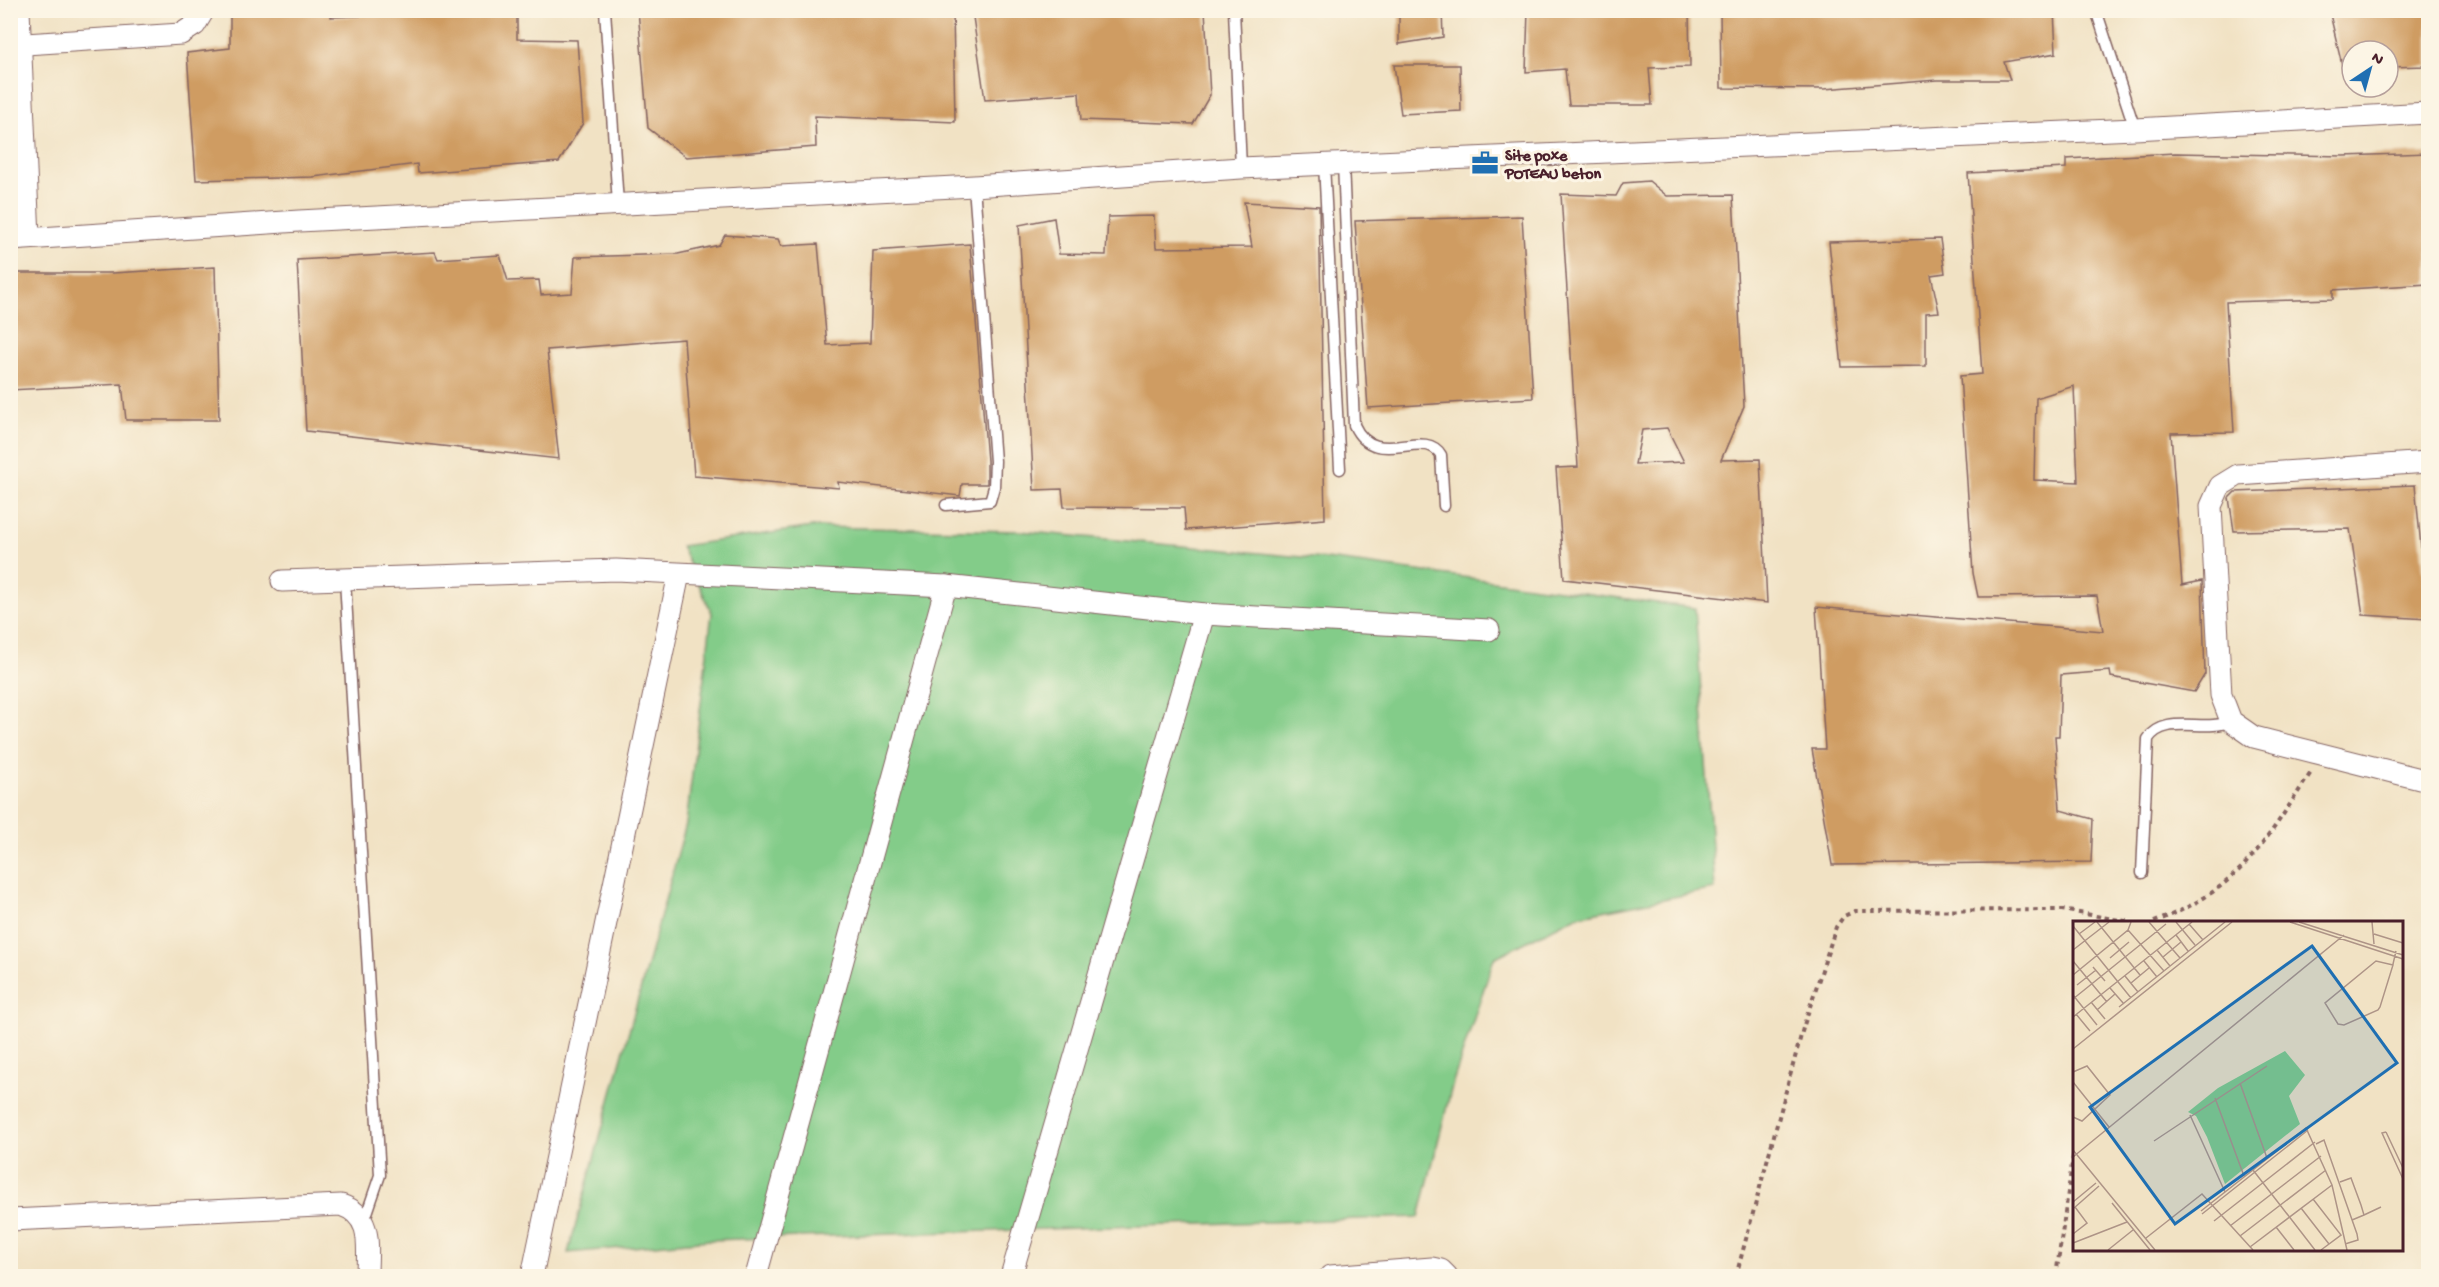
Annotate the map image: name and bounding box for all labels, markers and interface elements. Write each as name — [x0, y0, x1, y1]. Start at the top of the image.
north arrow — [2340, 39, 2400, 99]
text: N — [2367, 49, 2387, 71]
office icon: Site poxe POTEAU beton — [1470, 148, 1500, 178]
place label: Site poxe POTEAU beton — [1504, 148, 1602, 185]
inset map — [2073, 921, 2403, 1251]

